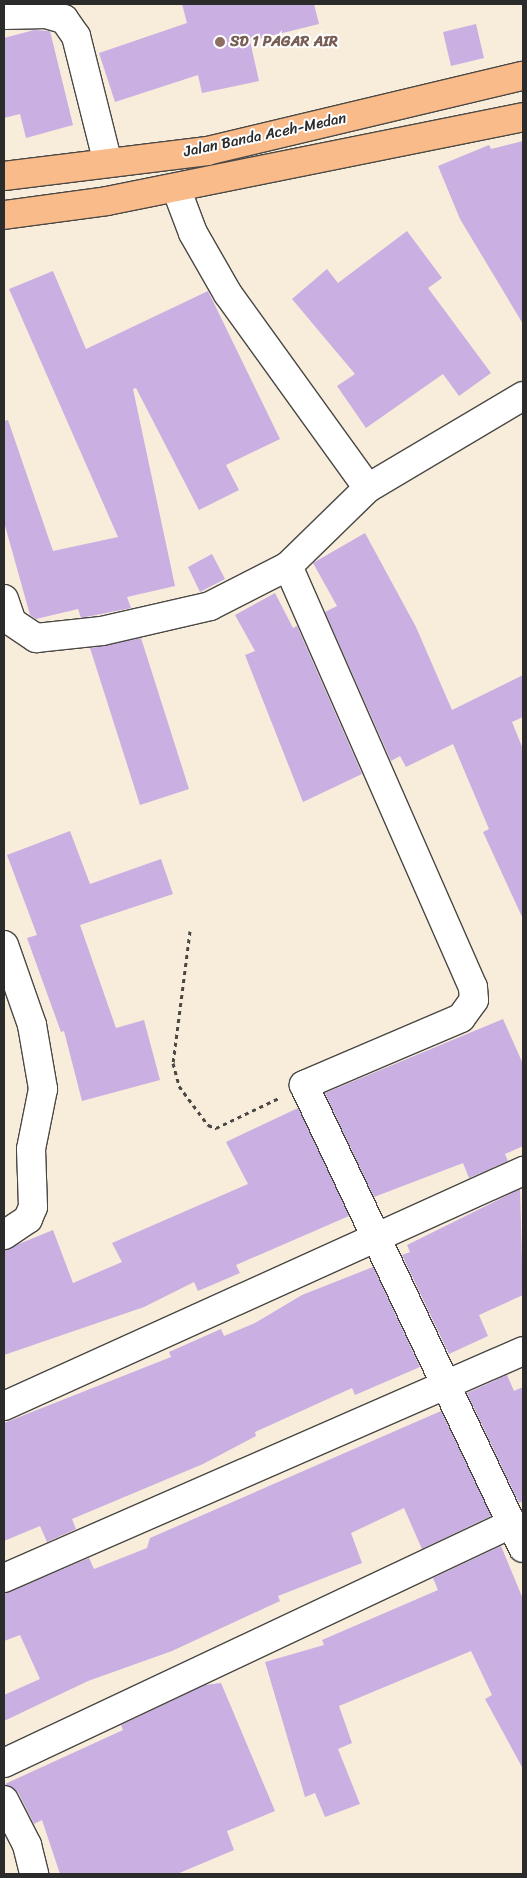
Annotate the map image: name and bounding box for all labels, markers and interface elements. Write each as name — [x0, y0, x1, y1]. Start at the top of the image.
place label: SD 1 PAGAR AIR — [230, 33, 336, 51]
marker: SD 1 PAGAR AIR — [214, 36, 226, 48]
street label: Jalan Banda Aceh-Medan — [182, 109, 348, 161]

